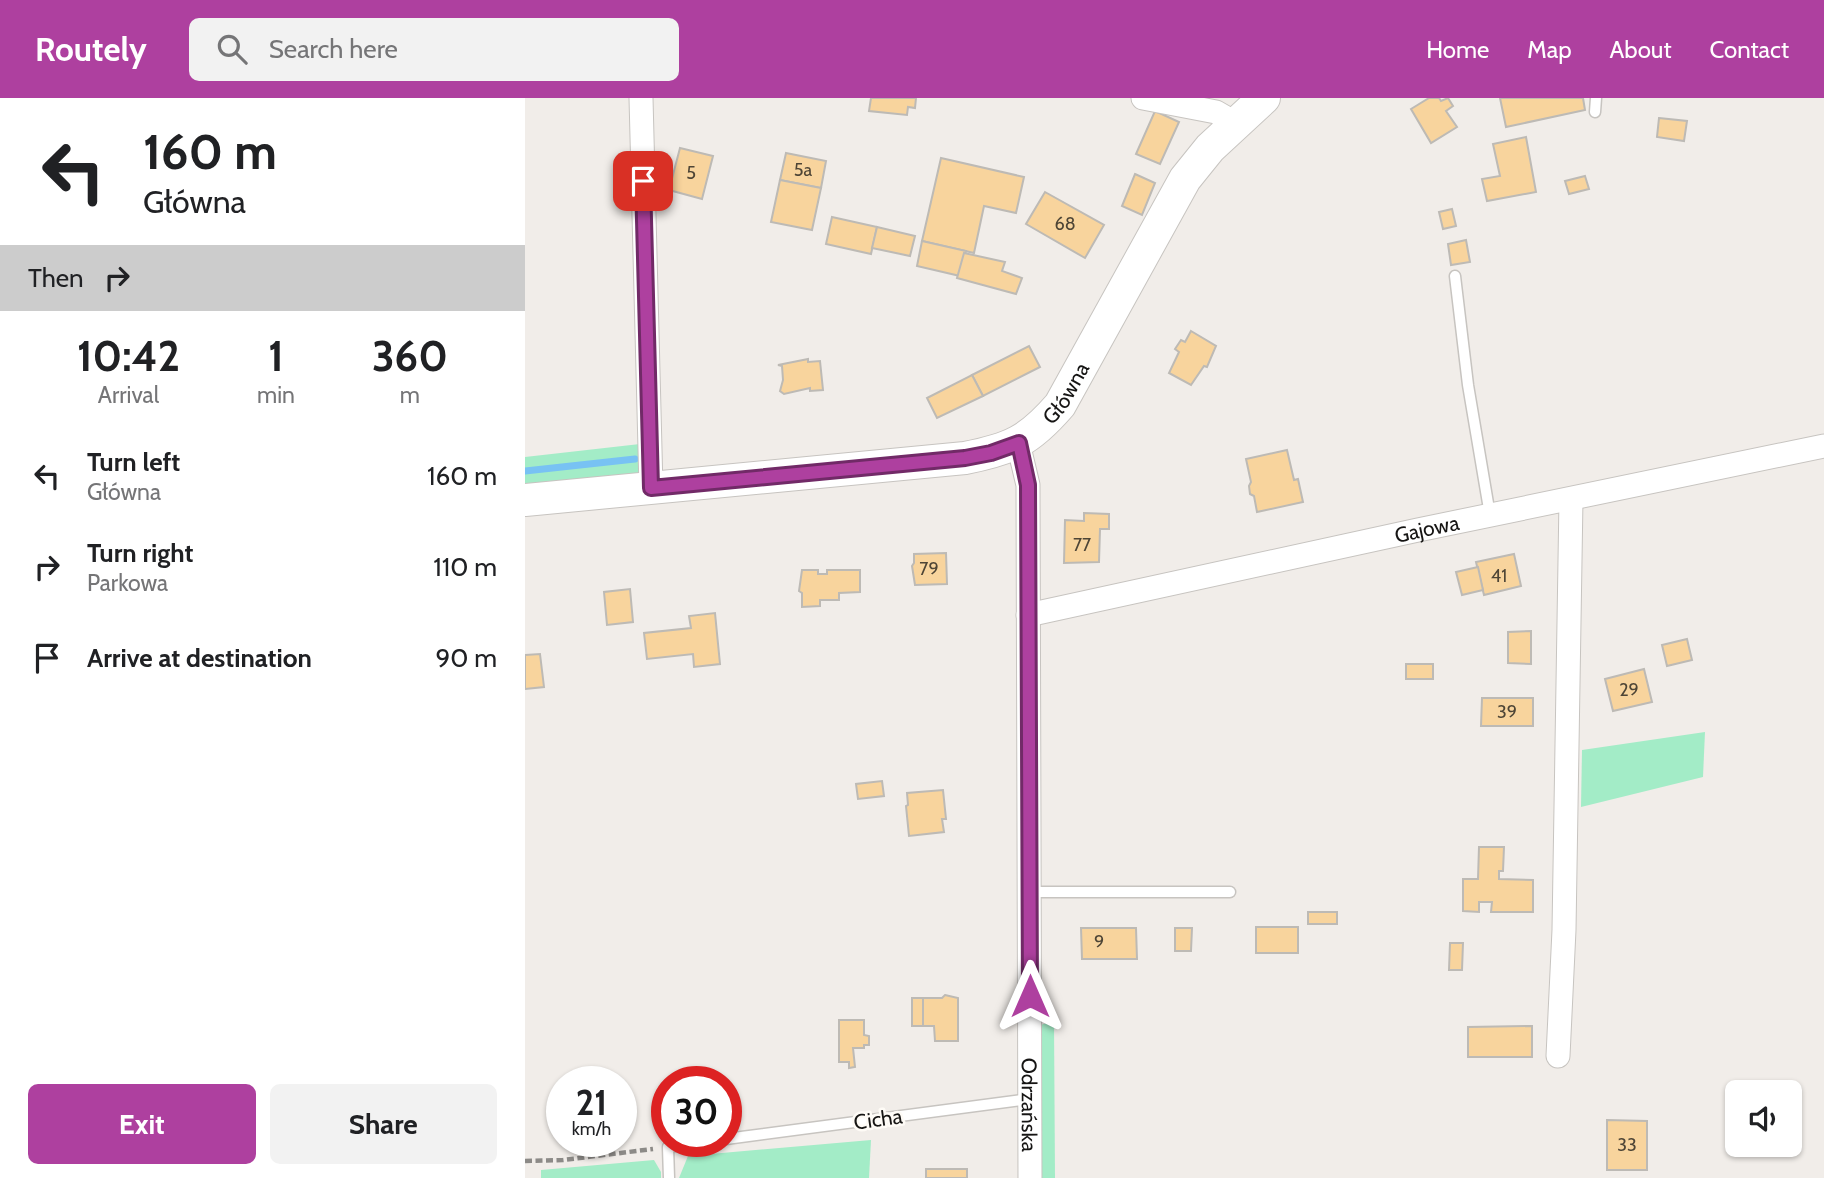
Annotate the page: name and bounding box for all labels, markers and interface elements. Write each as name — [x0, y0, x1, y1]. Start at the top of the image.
search box — [189, 18, 679, 81]
text: Routely — [35, 29, 147, 69]
icon: search — [213, 30, 251, 68]
text: Search here — [269, 33, 398, 65]
text: Home — [1426, 35, 1489, 64]
text: Map — [1527, 35, 1572, 64]
text: About — [1610, 35, 1672, 64]
text: Contact — [1710, 35, 1789, 64]
text: 160 m — [143, 122, 277, 181]
icon: left — [28, 126, 119, 217]
pin — [613, 151, 673, 211]
house number: 5a — [794, 159, 813, 181]
icon: arrive — [624, 162, 662, 200]
house number: 5 — [686, 162, 696, 184]
text: Główna — [143, 182, 246, 221]
house number: 68 — [1054, 213, 1076, 235]
icon: right — [98, 259, 136, 297]
text: Then — [28, 262, 84, 294]
text: 10:42 — [77, 330, 180, 382]
text: 1 — [268, 330, 284, 382]
text: 360 — [372, 330, 448, 382]
street label: Główna — [1037, 358, 1094, 429]
text: Arrival — [98, 381, 159, 409]
text: min — [257, 381, 295, 409]
text: m — [400, 381, 420, 409]
text: Turn left — [87, 446, 180, 478]
icon: left — [28, 457, 66, 495]
text: 160 m — [427, 460, 497, 492]
text: Główna — [87, 478, 161, 506]
street label: Gajowa — [1392, 509, 1461, 547]
house number: 77 — [1073, 534, 1091, 556]
text: Turn right — [87, 537, 193, 569]
icon: right — [28, 548, 66, 586]
text: 110 m — [433, 551, 497, 583]
house number: 79 — [919, 558, 939, 580]
house number: 41 — [1491, 565, 1507, 587]
text: Parkowa — [87, 569, 168, 597]
icon: arrive — [28, 639, 66, 677]
text: Arrive at destination — [87, 642, 312, 674]
text: 90 m — [435, 642, 497, 674]
house number: 29 — [1619, 679, 1639, 701]
house number: 39 — [1497, 701, 1517, 723]
house number: 9 — [1094, 931, 1104, 953]
position arrow — [993, 959, 1067, 1033]
street label: Odrzańska — [1017, 1058, 1042, 1152]
speed limit sign: 30 — [651, 1066, 742, 1157]
map controls — [1725, 1080, 1802, 1157]
button: sound — [1725, 1080, 1802, 1157]
text: 21 — [576, 1081, 607, 1124]
button: Exit — [28, 1084, 256, 1164]
button: Share — [270, 1084, 497, 1164]
street label: Cicha — [852, 1103, 904, 1135]
text: km/h — [572, 1118, 611, 1140]
house number: 33 — [1617, 1134, 1637, 1156]

